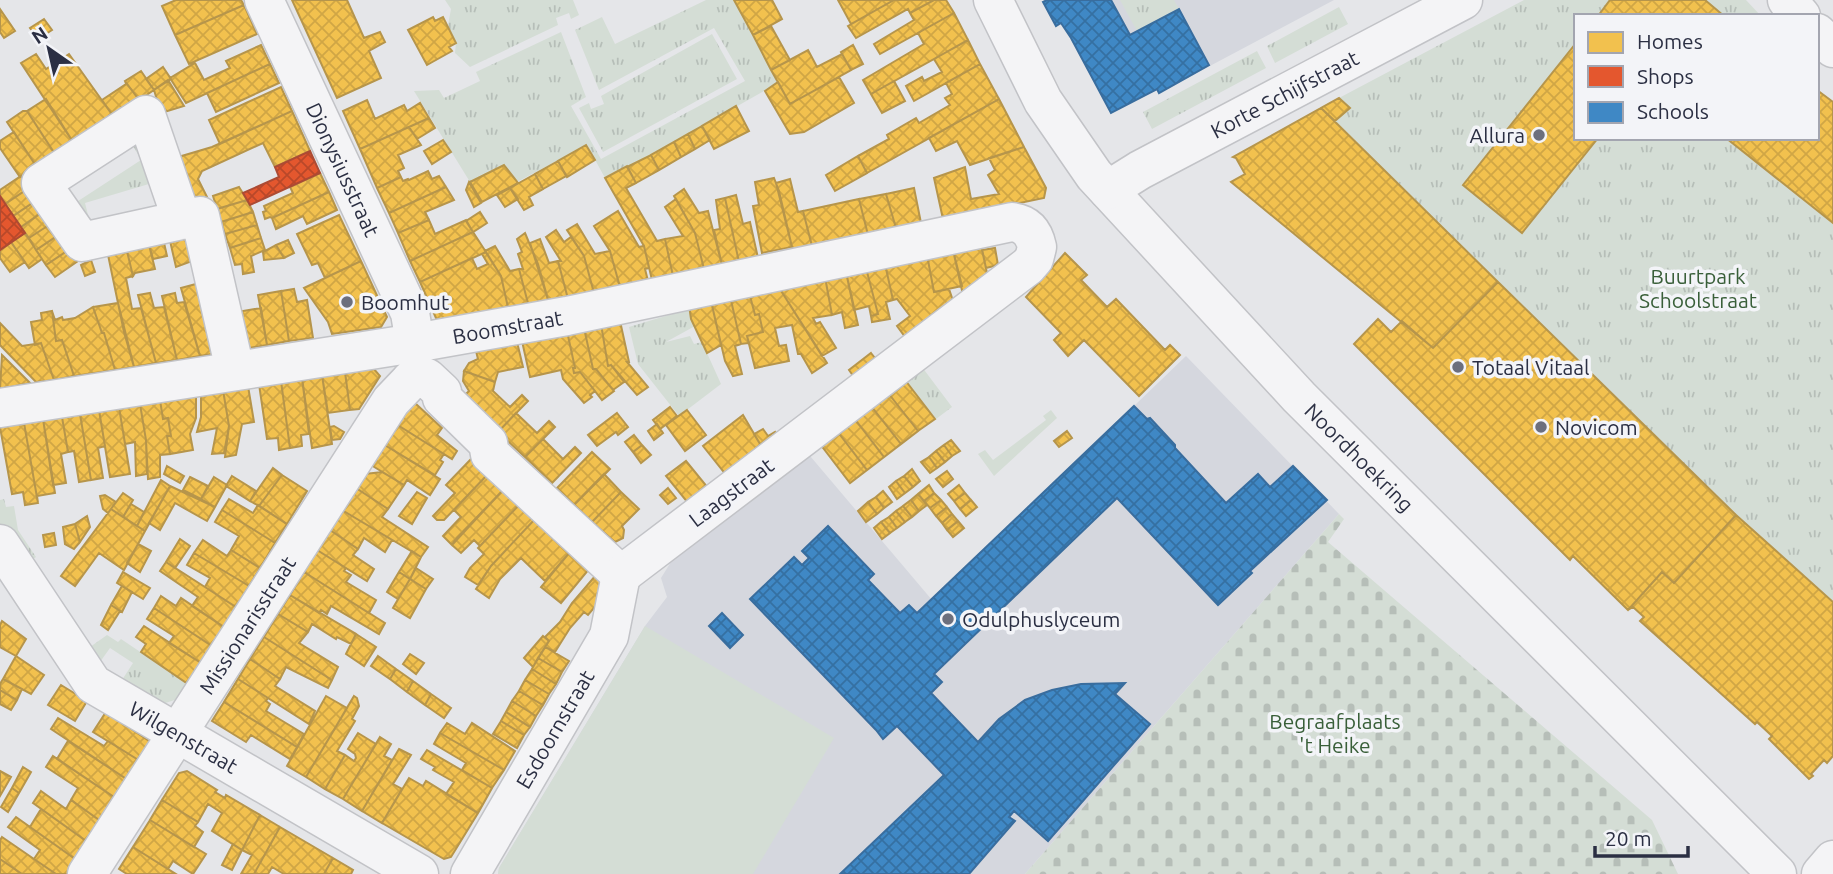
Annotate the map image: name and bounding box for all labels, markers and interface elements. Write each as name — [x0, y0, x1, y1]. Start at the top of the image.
north arrow — [14, 14, 84, 84]
legend — [1574, 14, 1819, 140]
text: N — [27, 22, 52, 48]
text: Homes — [1637, 29, 1703, 53]
street label: Korte Schijfstraat — [1206, 45, 1362, 143]
text: Shops — [1637, 64, 1694, 88]
street label: Dionysiusstraat — [302, 99, 385, 240]
text: Schools — [1637, 99, 1709, 123]
place label: Allura — [1470, 123, 1525, 147]
marker: Allura — [1531, 127, 1547, 143]
park label: Buurtpark Schoolstraat — [1639, 264, 1757, 312]
place label: Boomhut — [361, 290, 449, 314]
marker: Boomhut — [339, 294, 355, 310]
street label: Boomstraat — [451, 305, 564, 348]
place label: Totaal Vitaal — [1472, 355, 1589, 379]
marker: Totaal Vitaal — [1450, 359, 1466, 375]
street label: Noordhoekring — [1300, 398, 1419, 516]
place label: Novicom — [1555, 415, 1638, 439]
marker: Novicom — [1533, 419, 1549, 435]
street label: Laagstraat — [684, 452, 778, 532]
street label: Missionarisstraat — [194, 552, 300, 698]
place label: Odulphuslyceum — [962, 607, 1120, 631]
marker: Odulphuslyceum — [940, 611, 956, 627]
street label: Esdoornstraat — [511, 665, 599, 792]
street label: Wilgenstraat — [125, 696, 242, 778]
park label: Begraafplaats 't Heike — [1269, 709, 1401, 757]
scale bar — [1595, 814, 1688, 858]
text: 20 m — [1605, 826, 1652, 850]

